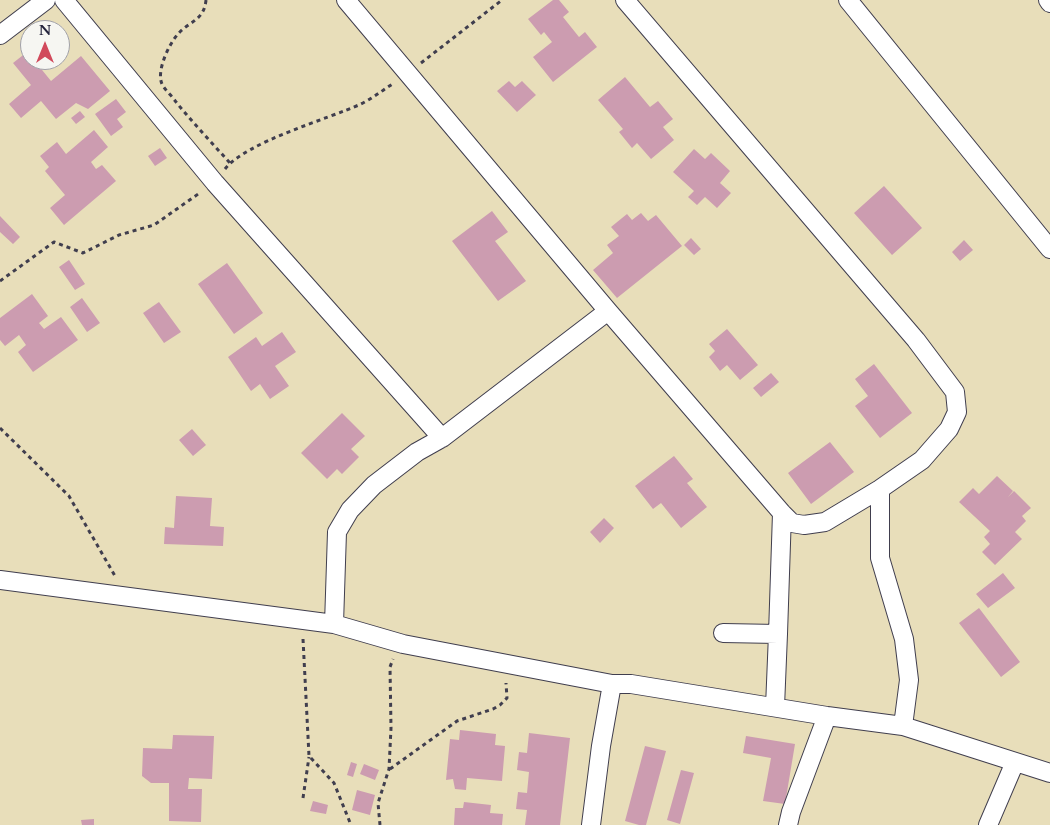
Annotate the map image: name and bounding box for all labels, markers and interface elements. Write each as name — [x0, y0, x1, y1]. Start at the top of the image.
north arrow — [20, 20, 70, 70]
text: N — [39, 21, 51, 40]

